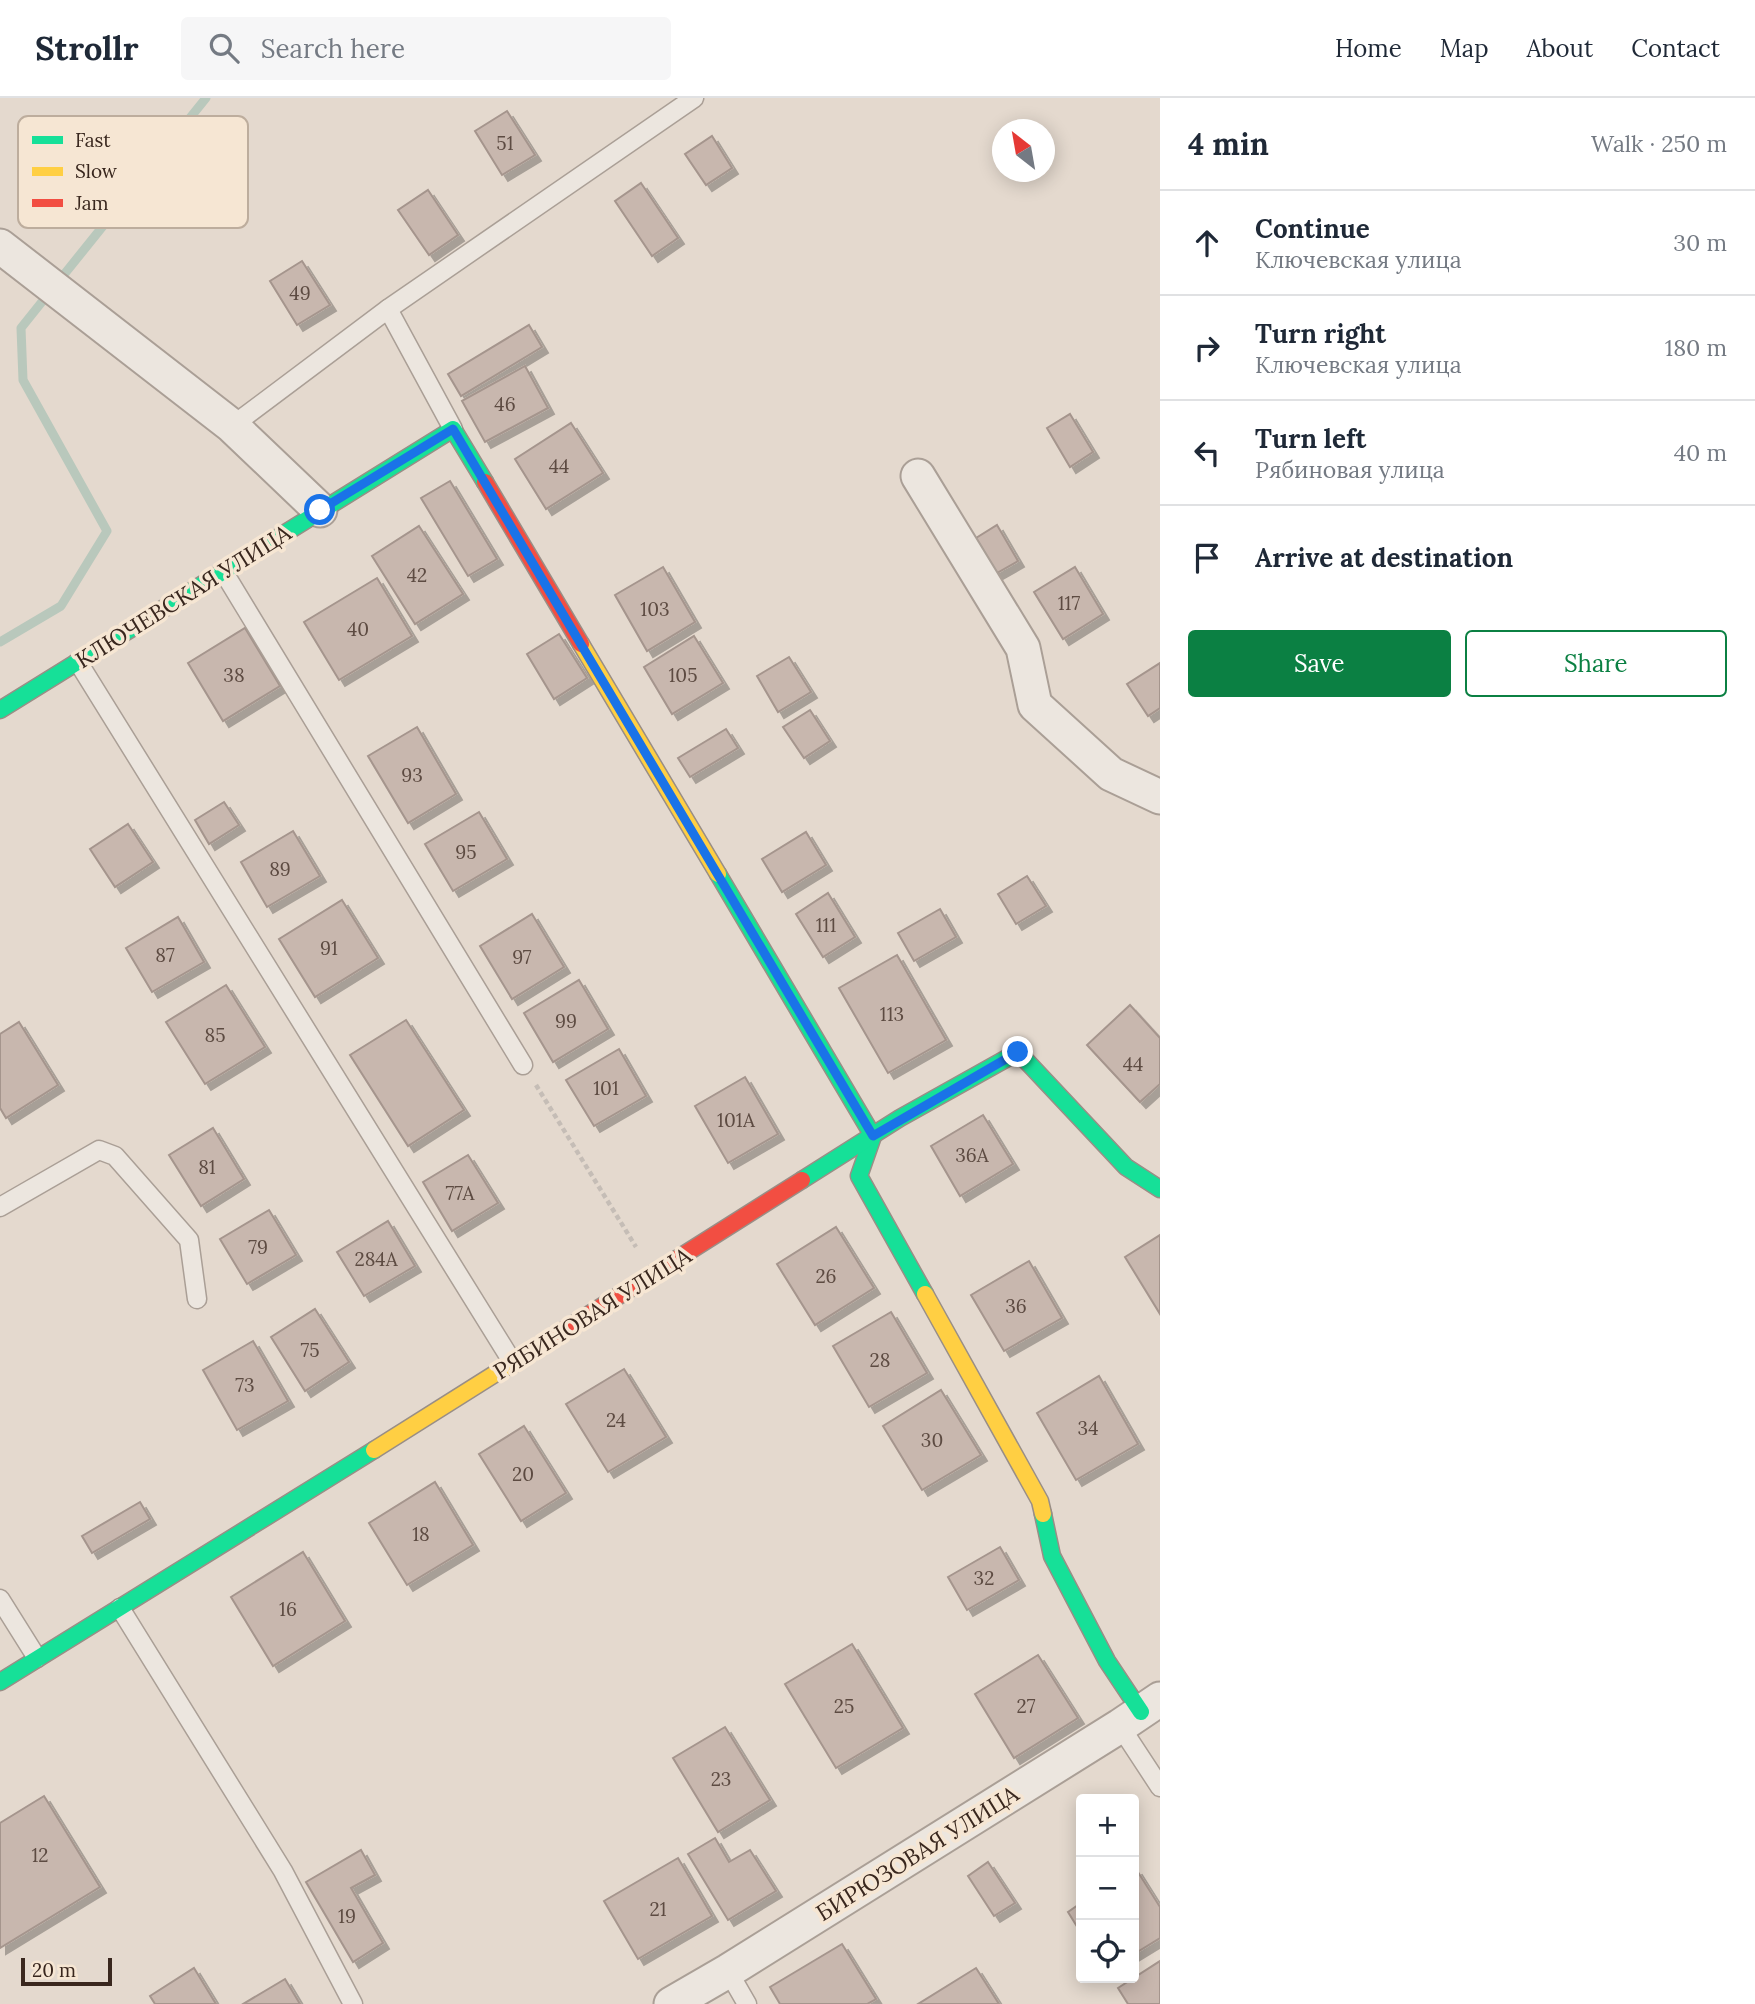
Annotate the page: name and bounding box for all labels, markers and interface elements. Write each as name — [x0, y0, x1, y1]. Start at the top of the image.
search box — [181, 17, 671, 80]
text: Strollr — [35, 27, 139, 69]
icon: search — [205, 29, 243, 67]
text: Search here — [261, 32, 405, 65]
text: Home — [1335, 33, 1402, 64]
text: Map — [1440, 33, 1489, 64]
text: About — [1527, 33, 1593, 64]
text: Contact — [1631, 33, 1720, 64]
legend — [18, 116, 248, 228]
north arrow — [992, 119, 1055, 182]
text: 4 min — [1188, 125, 1269, 163]
text: Fast — [75, 128, 111, 152]
text: Walk · 250 m — [1591, 129, 1727, 158]
house number: 51 — [496, 131, 514, 155]
text: Slow — [75, 159, 118, 183]
text: Jam — [74, 191, 109, 215]
text: Continue — [1255, 212, 1370, 245]
icon: ahead — [1188, 224, 1226, 262]
text: 30 m — [1673, 228, 1727, 257]
text: Ключевская улица — [1255, 245, 1462, 274]
house number: 49 — [289, 281, 311, 305]
text: Turn right — [1255, 317, 1386, 350]
icon: right — [1188, 329, 1226, 367]
text: 180 m — [1665, 333, 1727, 362]
text: Ключевская улица — [1255, 350, 1462, 379]
house number: 46 — [494, 392, 516, 416]
text: Turn left — [1255, 422, 1366, 455]
icon: left — [1188, 434, 1226, 472]
text: 40 m — [1674, 438, 1727, 467]
house number: 44 — [549, 454, 569, 478]
text: Рябиновая улица — [1255, 455, 1445, 484]
route start — [304, 494, 335, 525]
street label: КЛЮЧЕВСКАЯ УЛИЦА — [70, 517, 297, 674]
icon: arrive — [1188, 539, 1226, 577]
text: Arrive at destination — [1255, 541, 1513, 574]
house number: 42 — [407, 563, 427, 587]
house number: 117 — [1058, 591, 1081, 615]
house number: 103 — [640, 597, 670, 621]
house number: 40 — [347, 617, 369, 641]
button: Save — [1188, 630, 1451, 697]
button: Share — [1465, 630, 1727, 697]
house number: 38 — [223, 663, 245, 687]
house number: 105 — [668, 663, 698, 687]
house number: 93 — [401, 763, 423, 787]
house number: 95 — [455, 840, 477, 864]
house number: 89 — [269, 857, 291, 881]
house number: 111 — [816, 913, 836, 937]
house number: 91 — [320, 936, 338, 960]
house number: 87 — [155, 943, 175, 967]
house number: 97 — [512, 945, 532, 969]
house number: 113 — [880, 1002, 904, 1026]
house number: 99 — [555, 1009, 577, 1033]
house number: 85 — [204, 1023, 226, 1047]
route end — [1002, 1036, 1033, 1067]
house number: 44 — [1123, 1052, 1143, 1076]
house number: 101 — [593, 1076, 619, 1100]
house number: 101А — [717, 1108, 756, 1132]
house number: 36А — [955, 1143, 990, 1167]
house number: 81 — [198, 1155, 216, 1179]
house number: 77А — [446, 1181, 476, 1205]
house number: 79 — [248, 1235, 268, 1259]
street label: РЯБИНОВАЯ УЛИЦА — [488, 1240, 697, 1386]
house number: 284А — [354, 1247, 399, 1271]
house number: 26 — [815, 1264, 837, 1288]
house number: 36 — [1005, 1294, 1027, 1318]
house number: 75 — [300, 1338, 320, 1362]
house number: 28 — [870, 1348, 890, 1372]
house number: 73 — [235, 1373, 255, 1397]
house number: 24 — [606, 1408, 626, 1432]
house number: 34 — [1078, 1416, 1098, 1440]
house number: 30 — [921, 1428, 943, 1452]
house number: 20 — [512, 1462, 534, 1486]
house number: 18 — [412, 1522, 430, 1546]
house number: 32 — [974, 1566, 994, 1590]
house number: 16 — [279, 1597, 297, 1621]
house number: 25 — [834, 1694, 854, 1718]
house number: 27 — [1017, 1694, 1036, 1718]
house number: 23 — [711, 1767, 731, 1791]
street label: БИРЮЗОВАЯ УЛИЦА — [810, 1779, 1024, 1927]
map controls — [1076, 1794, 1139, 1983]
button: + — [1076, 1794, 1139, 1857]
house number: 12 — [31, 1843, 49, 1867]
button: − — [1076, 1857, 1139, 1920]
house number: 21 — [649, 1897, 667, 1921]
house number: 19 — [338, 1904, 356, 1928]
button: locate — [1076, 1920, 1139, 1983]
scale bar — [21, 1955, 112, 1987]
text: 20 m — [32, 1958, 76, 1982]

